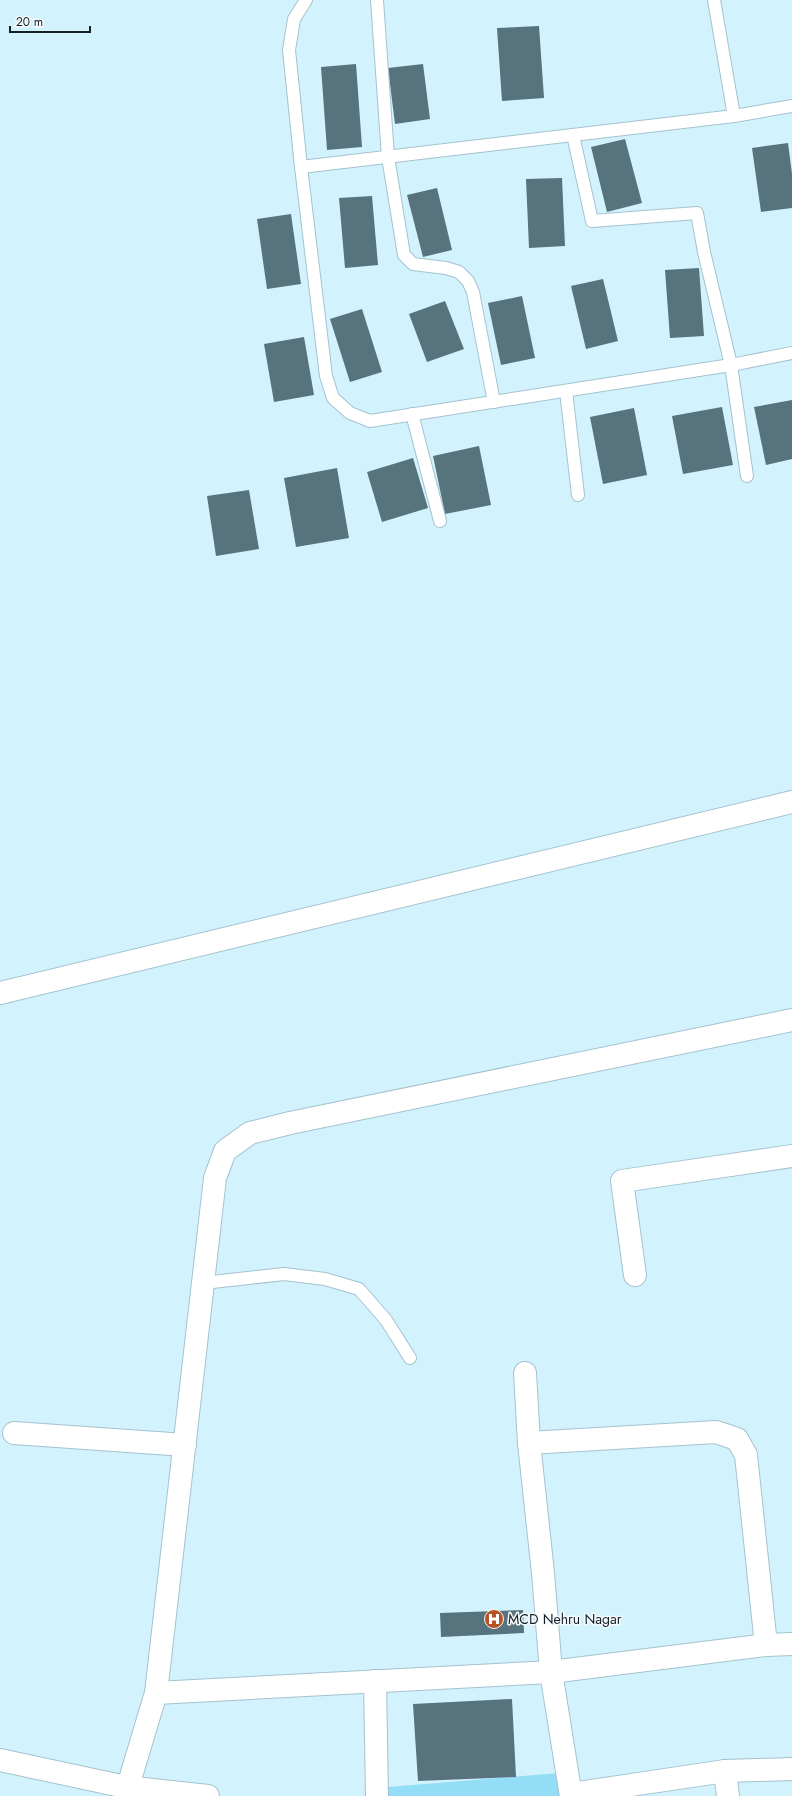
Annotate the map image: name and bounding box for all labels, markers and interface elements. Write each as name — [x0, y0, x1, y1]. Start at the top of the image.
scale bar — [10, 8, 90, 34]
text: 20 m — [16, 13, 43, 31]
hospital icon: MCD Nehru Nagar — [483, 1608, 505, 1630]
place label: MCD Nehru Nagar — [508, 1609, 622, 1629]

